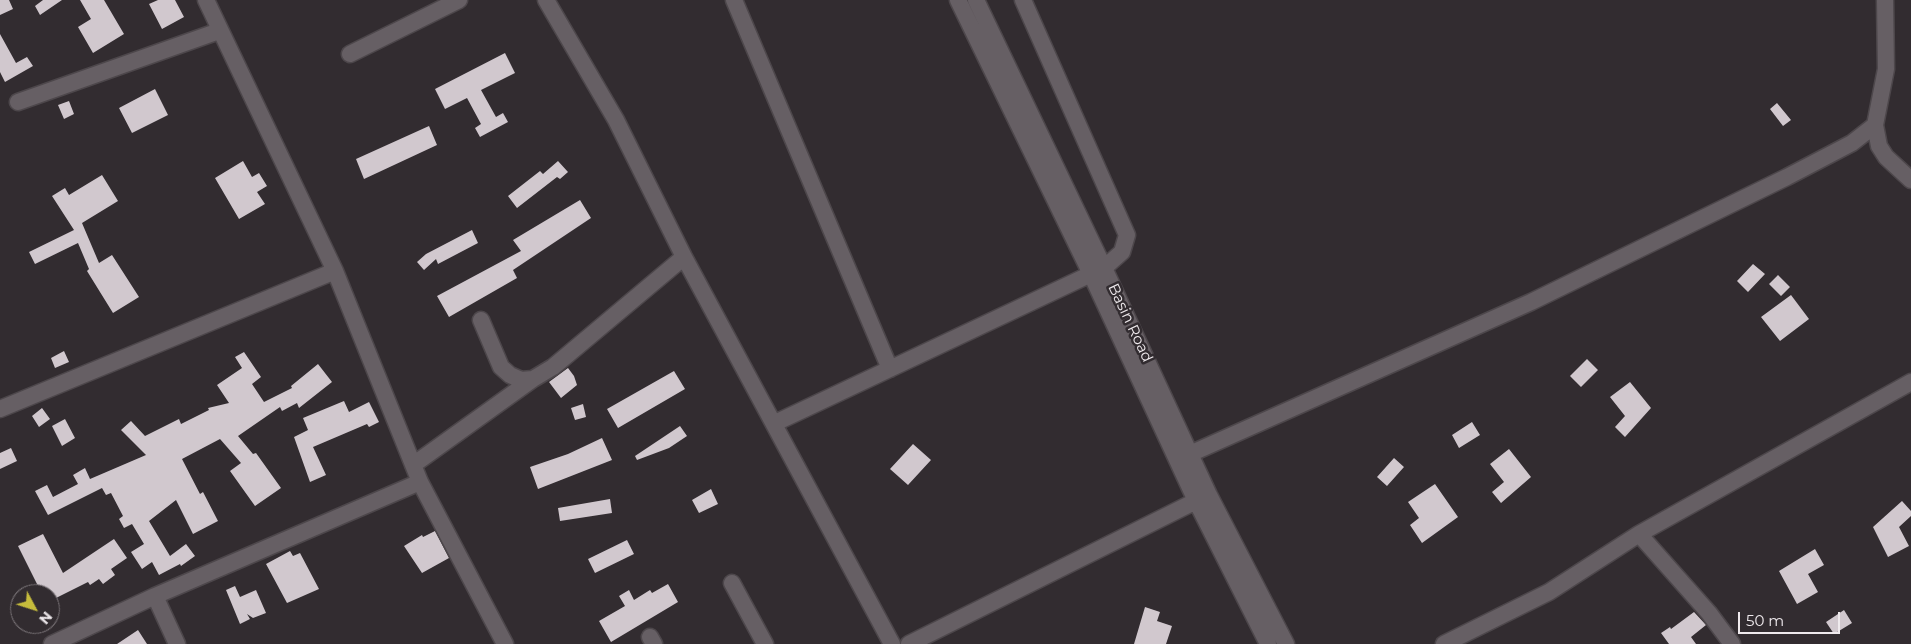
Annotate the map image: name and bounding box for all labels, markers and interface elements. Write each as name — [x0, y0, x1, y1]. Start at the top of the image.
street label: Basin Road — [1104, 281, 1156, 365]
north arrow — [10, 584, 60, 634]
scale bar — [1741, 602, 1844, 634]
text: N — [35, 608, 56, 628]
text: 50 m — [1746, 611, 1784, 630]

